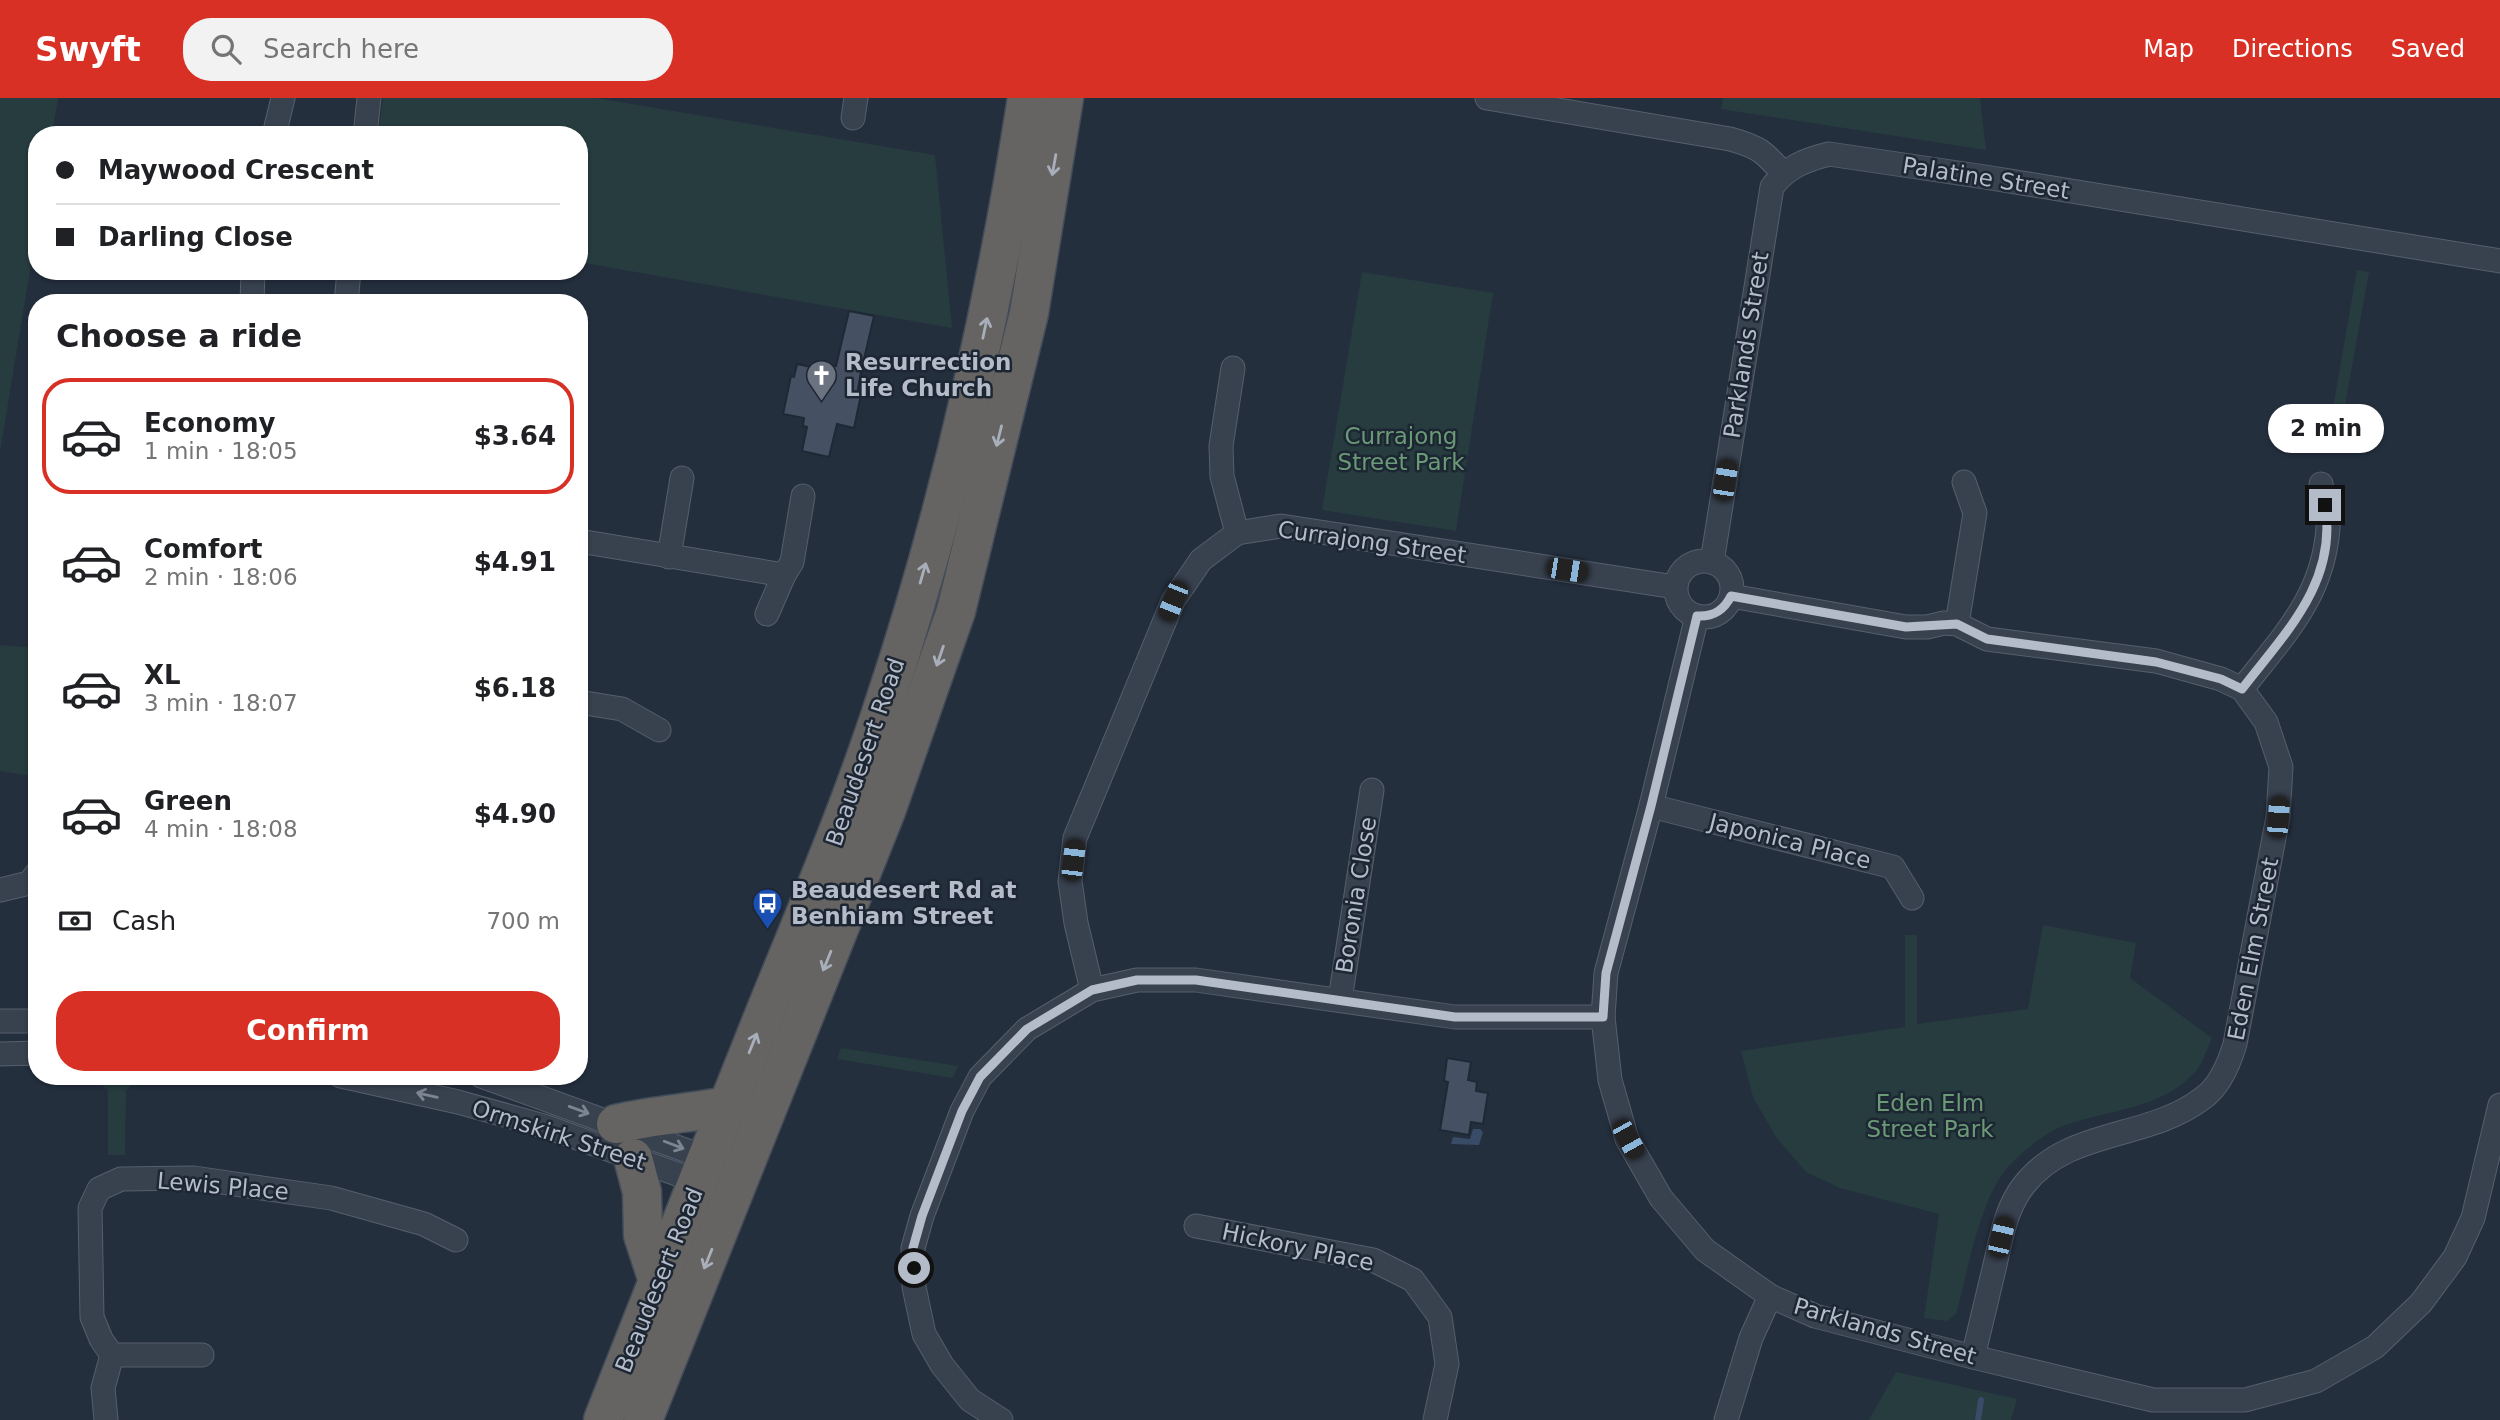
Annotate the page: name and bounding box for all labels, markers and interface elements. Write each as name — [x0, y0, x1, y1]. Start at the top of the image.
search box — [183, 18, 673, 81]
text: Swyft — [35, 30, 141, 69]
icon: search — [207, 30, 245, 68]
text: Search here — [263, 34, 419, 64]
text: Map — [2143, 35, 2194, 63]
text: Directions — [2232, 35, 2353, 63]
text: Saved — [2391, 35, 2465, 63]
street label: Palatine Street — [1901, 152, 2071, 204]
one-way arrow — [1047, 154, 1060, 176]
text: Maywood Crescent — [98, 155, 374, 185]
text: Darling Close — [98, 222, 293, 252]
street label: Parklands Street — [1718, 250, 1774, 440]
text: Choose a ride — [56, 317, 302, 355]
one-way arrow — [978, 317, 992, 340]
place label: Resurrection Life Church — [845, 349, 1011, 401]
church icon: Resurrection Life Church — [805, 358, 839, 402]
callout: 2 min — [2267, 404, 2383, 452]
icon: car — [60, 405, 123, 468]
text: Economy — [144, 408, 275, 438]
text: 2 min — [2290, 415, 2362, 441]
text: $3.64 — [474, 421, 556, 451]
park label: Currajong Street Park — [1338, 423, 1465, 475]
one-way arrow — [992, 424, 1005, 447]
text: 1 min · 18:05 — [144, 438, 298, 464]
car — [1712, 458, 1739, 502]
route end — [2309, 489, 2341, 521]
street label: Currajong Street — [1276, 516, 1468, 568]
icon: car — [60, 531, 123, 594]
text: Comfort — [144, 534, 262, 564]
text: $4.91 — [474, 547, 556, 577]
car — [1545, 556, 1590, 584]
one-way arrow — [918, 562, 931, 584]
text: 2 min · 18:06 — [144, 564, 298, 590]
car — [1156, 578, 1191, 624]
one-way arrow — [933, 644, 945, 666]
street label: Beaudesert Road — [821, 655, 909, 849]
icon: car — [60, 657, 123, 720]
text: XL — [144, 660, 181, 690]
text: $6.18 — [474, 673, 556, 703]
text: 3 min · 18:07 — [144, 690, 298, 716]
icon: car — [60, 783, 123, 846]
text: Green — [144, 786, 232, 816]
car — [2267, 795, 2290, 839]
text: $4.90 — [474, 799, 556, 829]
street label: Japonica Place — [1705, 808, 1874, 874]
street label: Boronia Close — [1331, 815, 1381, 975]
text: 4 min · 18:08 — [144, 816, 298, 842]
car — [1061, 838, 1086, 882]
street label: Eden Elm Street — [2223, 855, 2283, 1043]
place label: Beaudesert Rd at Benhiam Street — [791, 877, 1016, 929]
bus stop icon: Beaudesert Rd at Benhiam Street — [751, 886, 785, 930]
icon: cash — [56, 902, 94, 940]
text: Cash — [112, 906, 176, 936]
text: 700 m — [486, 908, 560, 934]
one-way arrow — [820, 950, 833, 971]
button: Confirm — [56, 991, 560, 1071]
one-way arrow — [748, 1032, 761, 1054]
one-way arrow — [416, 1088, 439, 1101]
park label: Eden Elm Street Park — [1867, 1090, 1994, 1142]
street label: Ormskirk Street — [469, 1095, 649, 1175]
one-way arrow — [568, 1105, 590, 1117]
car — [1609, 1116, 1648, 1162]
one-way arrow — [662, 1140, 684, 1152]
street label: Lewis Place — [156, 1167, 290, 1205]
street label: Beaudesert Road — [610, 1184, 708, 1376]
car — [1987, 1214, 2016, 1260]
street label: Hickory Place — [1220, 1218, 1376, 1276]
one-way arrow — [700, 1248, 713, 1269]
route start — [898, 1252, 930, 1284]
street label: Parklands Street — [1791, 1293, 1979, 1369]

